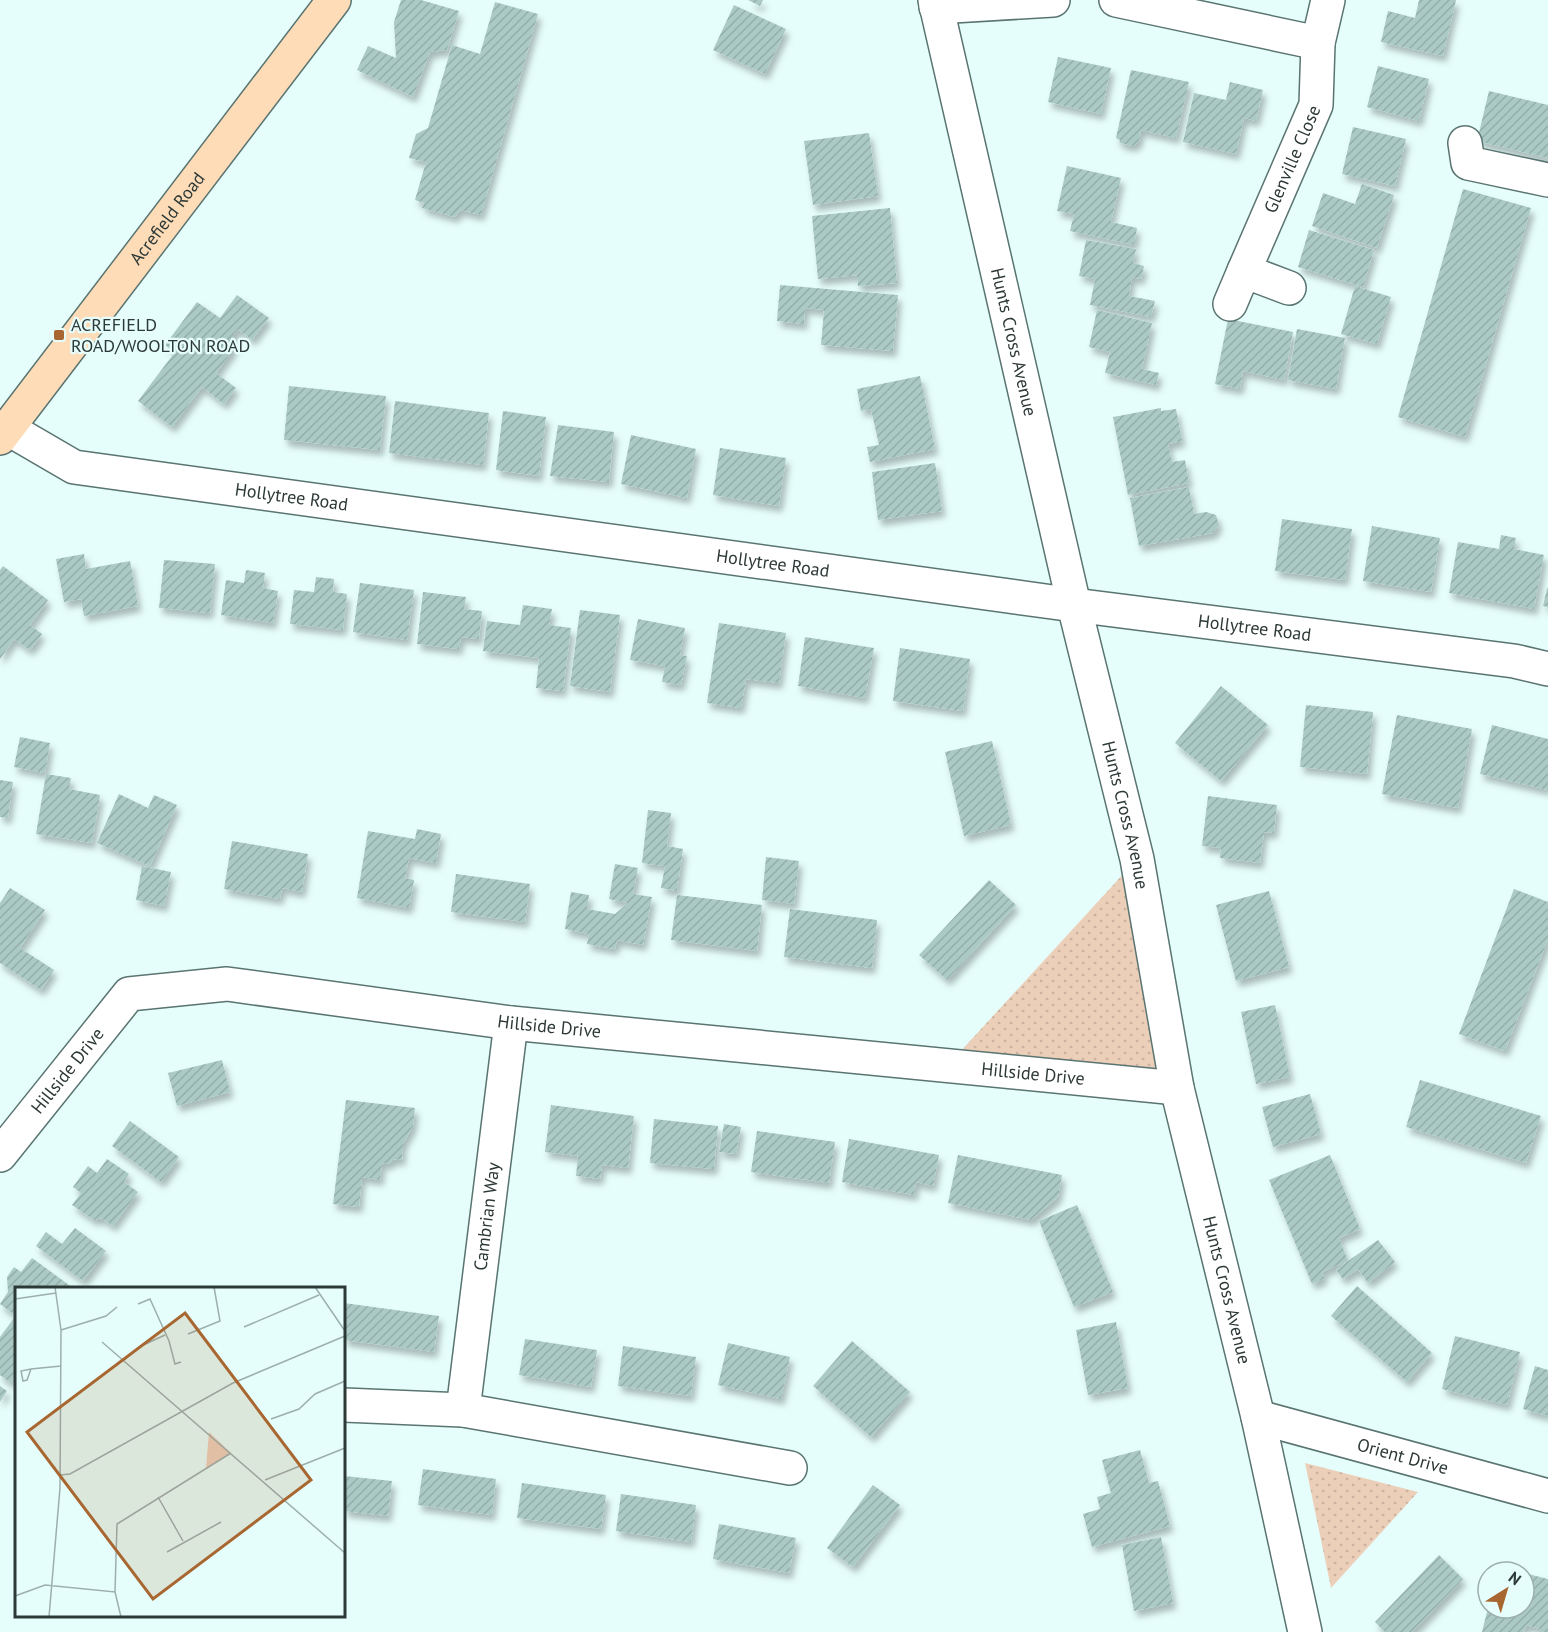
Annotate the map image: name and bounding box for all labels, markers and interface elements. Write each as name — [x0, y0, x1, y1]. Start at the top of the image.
street label: Glenville Close — [1259, 102, 1326, 216]
street label: Acrefield Road — [124, 167, 210, 269]
street label: Hunts Cross Avenue — [986, 266, 1042, 418]
place label: ACREFIELD ROAD/WOOLTON ROAD — [71, 313, 250, 357]
marker: ACREFIELD ROAD/WOOLTON ROAD — [52, 328, 66, 342]
street label: Hollytree Road — [233, 477, 350, 516]
street label: Hollytree Road — [715, 544, 831, 582]
street label: Hollytree Road — [1197, 609, 1313, 646]
street label: Hunts Cross Avenue — [1097, 738, 1154, 891]
street label: Hillside Drive — [496, 1009, 602, 1043]
street label: Hillside Drive — [26, 1023, 109, 1118]
street label: Hillside Drive — [980, 1057, 1086, 1090]
street label: Cambrian Way — [468, 1160, 505, 1272]
street label: Hunts Cross Avenue — [1198, 1214, 1257, 1366]
inset map — [15, 1287, 345, 1617]
street label: Orient Drive — [1355, 1433, 1451, 1479]
north arrow — [1476, 1560, 1536, 1620]
text: N — [1505, 1567, 1525, 1589]

